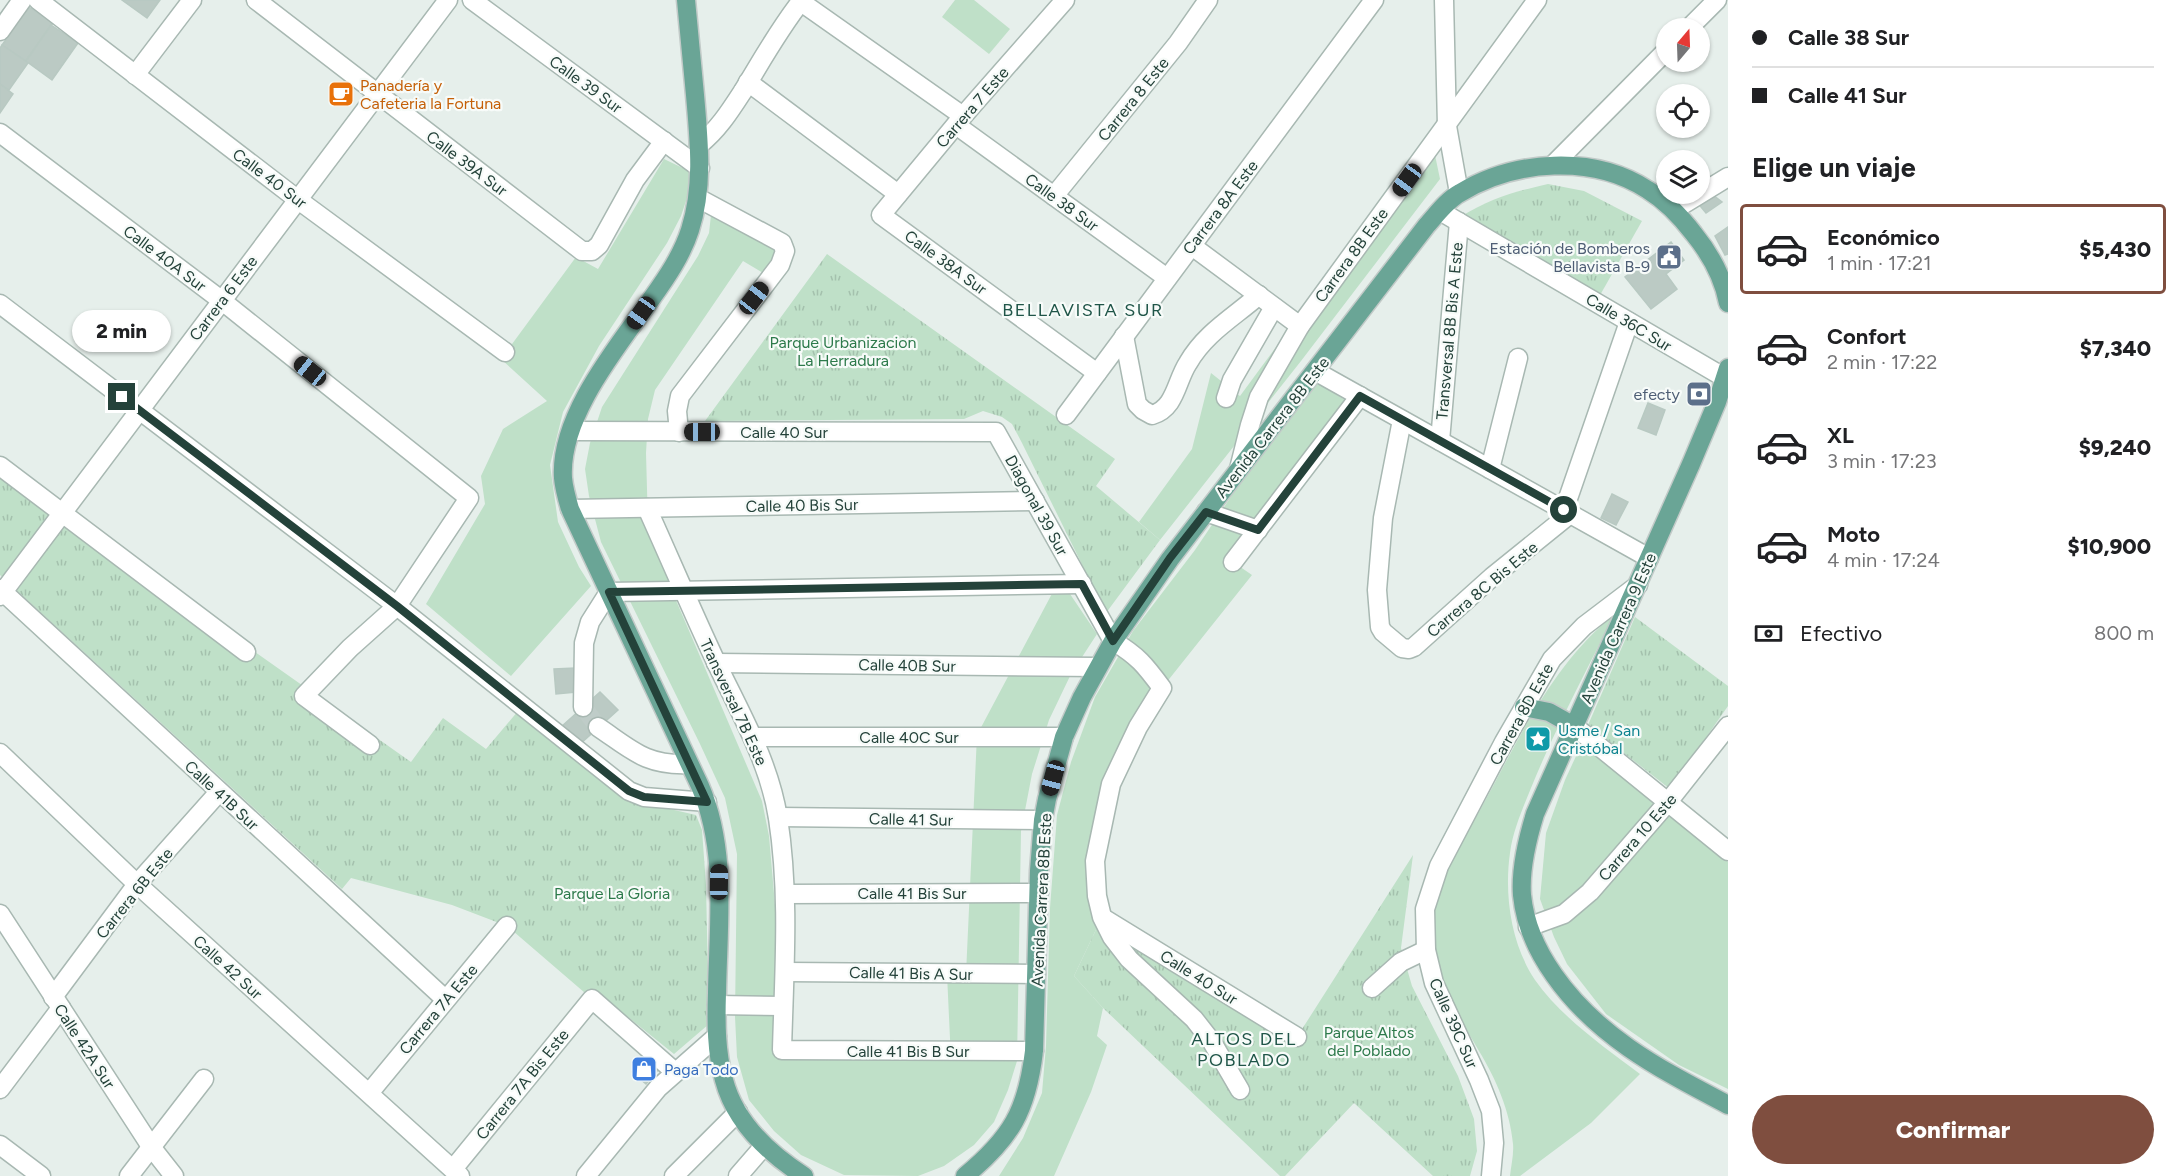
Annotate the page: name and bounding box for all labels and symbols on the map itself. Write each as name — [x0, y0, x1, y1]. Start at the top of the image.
north arrow — [1656, 18, 1710, 72]
street label: Calle 39 Sur — [546, 52, 626, 118]
street label: Carrera 8 Este — [1094, 53, 1173, 145]
street label: Carrera 7 Este — [932, 63, 1013, 152]
place label: Panadería y Cafeteria la Fortuna — [360, 76, 501, 113]
cafe icon: Panadería y Cafeteria la Fortuna — [326, 79, 356, 109]
street label: Calle 39A Sur — [423, 127, 511, 200]
street label: Calle 40 Sur — [229, 144, 311, 213]
street label: Carrera 8A Este — [1179, 156, 1262, 258]
car — [1389, 160, 1425, 200]
street label: Calle 38 Sur — [1021, 169, 1103, 236]
street label: Carrera 8B Este — [1311, 204, 1392, 306]
street label: Calle 40A Sur — [120, 221, 210, 296]
street label: Calle 38A Sur — [901, 226, 991, 299]
place label: Estación de Bomberos Bellavista B-9 — [1489, 239, 1650, 276]
street label: Transversal 8B Bis A Este — [1432, 241, 1467, 421]
public building icon: Estación de Bomberos Bellavista B-9 — [1654, 242, 1684, 272]
street label: Carrera 6 Este — [185, 252, 262, 345]
car — [736, 278, 772, 318]
street label: Calle 36C Sur — [1582, 289, 1676, 356]
car — [623, 293, 659, 333]
district label: BELLAVISTA SUR — [1002, 299, 1164, 321]
callout: 2 min — [72, 310, 172, 352]
park label: Parque Urbanizacion La Herradura — [769, 333, 917, 370]
car — [290, 353, 330, 389]
street label: Avenida Carrera 8B Este — [1211, 353, 1333, 502]
bank icon: efecty — [1684, 379, 1714, 409]
route end — [108, 383, 135, 410]
place label: efecty — [1634, 385, 1681, 404]
car — [684, 423, 720, 441]
street label: Calle 40 Sur — [740, 423, 828, 442]
street label: Diagonal 39 Sur — [1001, 452, 1072, 559]
street label: Calle 40 Bis Sur — [746, 495, 859, 516]
route start — [1550, 496, 1577, 523]
street label: Carrera 8C Bis Este — [1423, 537, 1542, 641]
street label: Avenida Carrera 9 Este — [1577, 550, 1660, 707]
street label: Transversal 7B Este — [696, 636, 771, 769]
street label: Calle 40B Sur — [858, 655, 956, 676]
street label: Carrera 8D Este — [1486, 660, 1557, 768]
place label: Usme / San Cristóbal — [1558, 721, 1640, 758]
place icon: Usme / San Cristóbal — [1523, 724, 1553, 754]
street label: Calle 40C Sur — [859, 728, 959, 747]
street label: Calle 41B Sur — [181, 756, 263, 835]
car — [1040, 758, 1066, 798]
street label: Carrera 10 Este — [1594, 790, 1681, 885]
street label: Calle 41 Sur — [869, 809, 954, 830]
street label: Avenida Carrera 8B Este — [1027, 813, 1056, 987]
street label: Carrera 6B Este — [92, 844, 177, 943]
car — [710, 864, 728, 900]
park label: Parque La Gloria — [554, 884, 670, 903]
street label: Calle 41 Bis Sur — [858, 884, 967, 903]
street label: Calle 42 Sur — [189, 931, 267, 1004]
street label: Calle 40 Sur — [1156, 946, 1241, 1009]
street label: Carrera 7A Este — [395, 960, 482, 1058]
street label: Calle 41 Bis A Sur — [849, 963, 974, 984]
street label: Calle 39C Sur — [1425, 975, 1482, 1072]
street label: Calle 42A Sur — [50, 1000, 119, 1093]
park label: Parque Altos del Poblado — [1324, 1023, 1414, 1060]
street label: Carrera 7A Bis Este — [472, 1025, 573, 1143]
district label: ALTOS DEL POBLADO — [1191, 1028, 1297, 1071]
street label: Calle 41 Bis B Sur — [847, 1042, 970, 1061]
shop icon: Paga Todo — [629, 1054, 659, 1084]
place label: Paga Todo — [664, 1060, 739, 1079]

